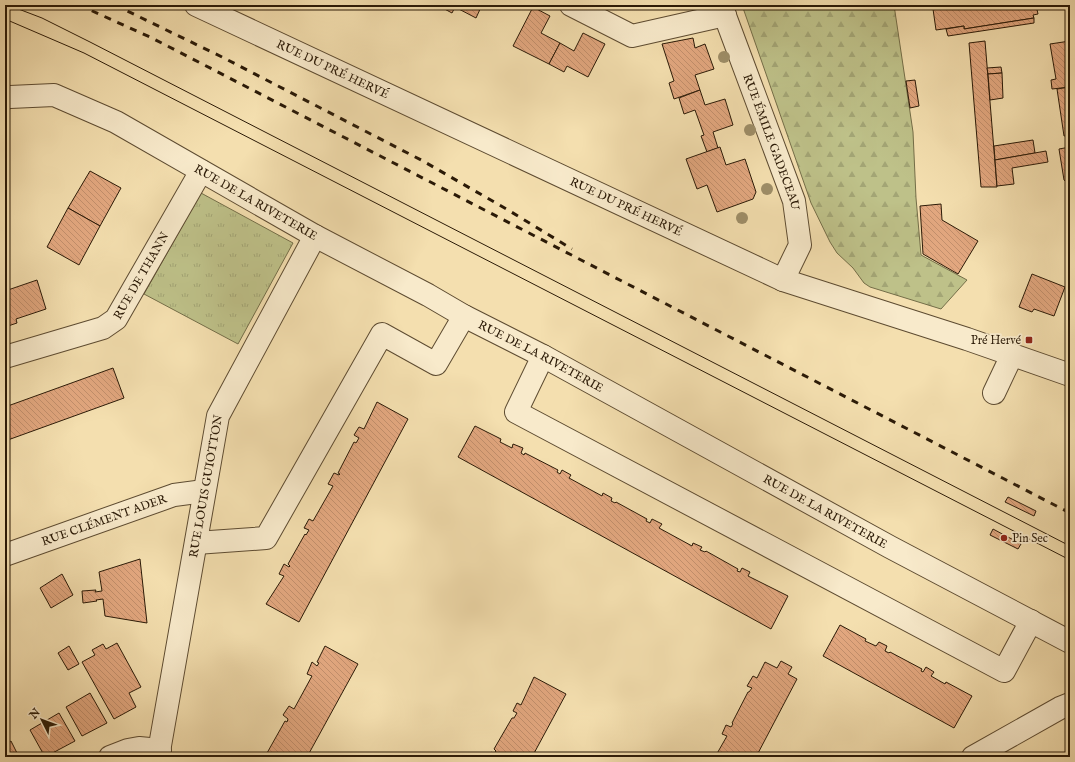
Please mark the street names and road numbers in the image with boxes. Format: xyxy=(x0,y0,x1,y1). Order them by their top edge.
street label: RUE DU PRÉ HERVÉ xyxy=(274,37,392,102)
street label: RUE ÉMILE GADECEAU xyxy=(739,72,802,212)
street label: RUE DE LA RIVETERIE xyxy=(191,161,320,244)
street label: RUE DU PRÉ HERVÉ xyxy=(567,174,685,240)
street label: RUE DE THANN xyxy=(110,229,173,322)
street label: RUE DE LA RIVETERIE xyxy=(476,317,606,396)
street label: RUE LOUIS GUIOTTON xyxy=(186,413,226,559)
street label: RUE DE LA RIVETERIE xyxy=(760,472,890,552)
street label: RUE CLÉMENT ADER xyxy=(40,491,170,549)

